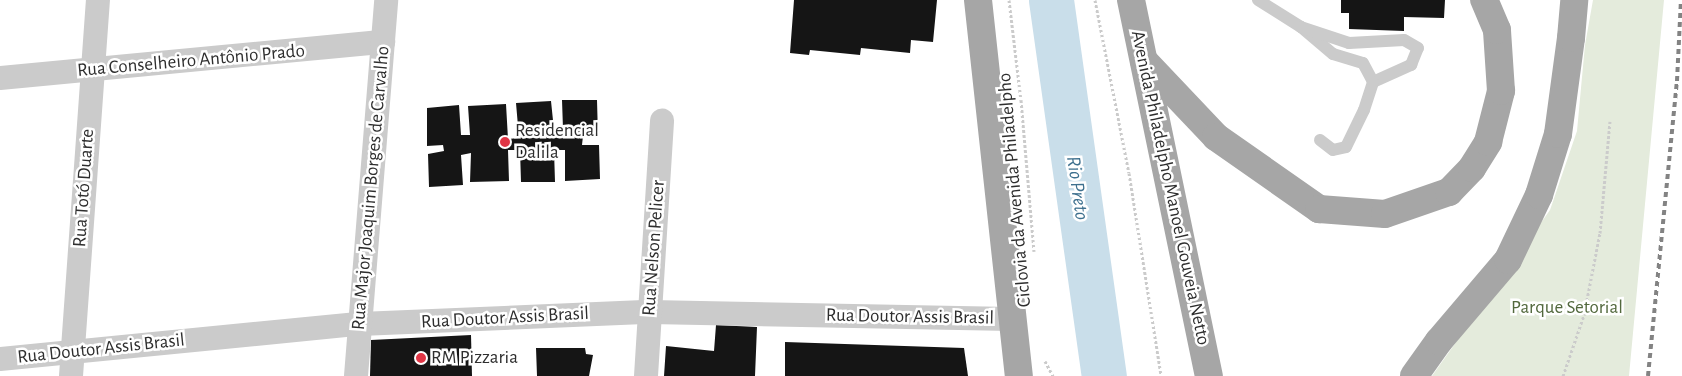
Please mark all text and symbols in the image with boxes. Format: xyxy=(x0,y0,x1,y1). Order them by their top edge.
street label: Avenida Philadelpho Manoel Gouveia Netto xyxy=(1125,29,1215,347)
street label: Rua Conselheiro Antônio Prado xyxy=(76,40,306,82)
street label: Rua Major Joaquim Borges de Carvalho xyxy=(347,45,395,331)
street label: Ciclovia da Avenida Philadelpho xyxy=(993,72,1037,308)
place label: Residencial Dalila xyxy=(515,120,599,164)
street label: Rua Totó Duarte xyxy=(68,128,100,248)
marker: Residencial Dalila xyxy=(499,136,511,148)
water label: Rio Preto xyxy=(1061,154,1093,222)
street label: Rua Nelson Pelicer xyxy=(638,179,670,317)
park label: Parque Setorial xyxy=(1511,297,1623,319)
street label: Rua Doutor Assis Brasil xyxy=(420,302,590,334)
street label: Rua Doutor Assis Brasil xyxy=(826,304,994,330)
street label: Rua Doutor Assis Brasil xyxy=(16,329,186,369)
place label: RM Pizzaria xyxy=(431,347,518,369)
marker: RM Pizzaria xyxy=(415,352,427,364)

